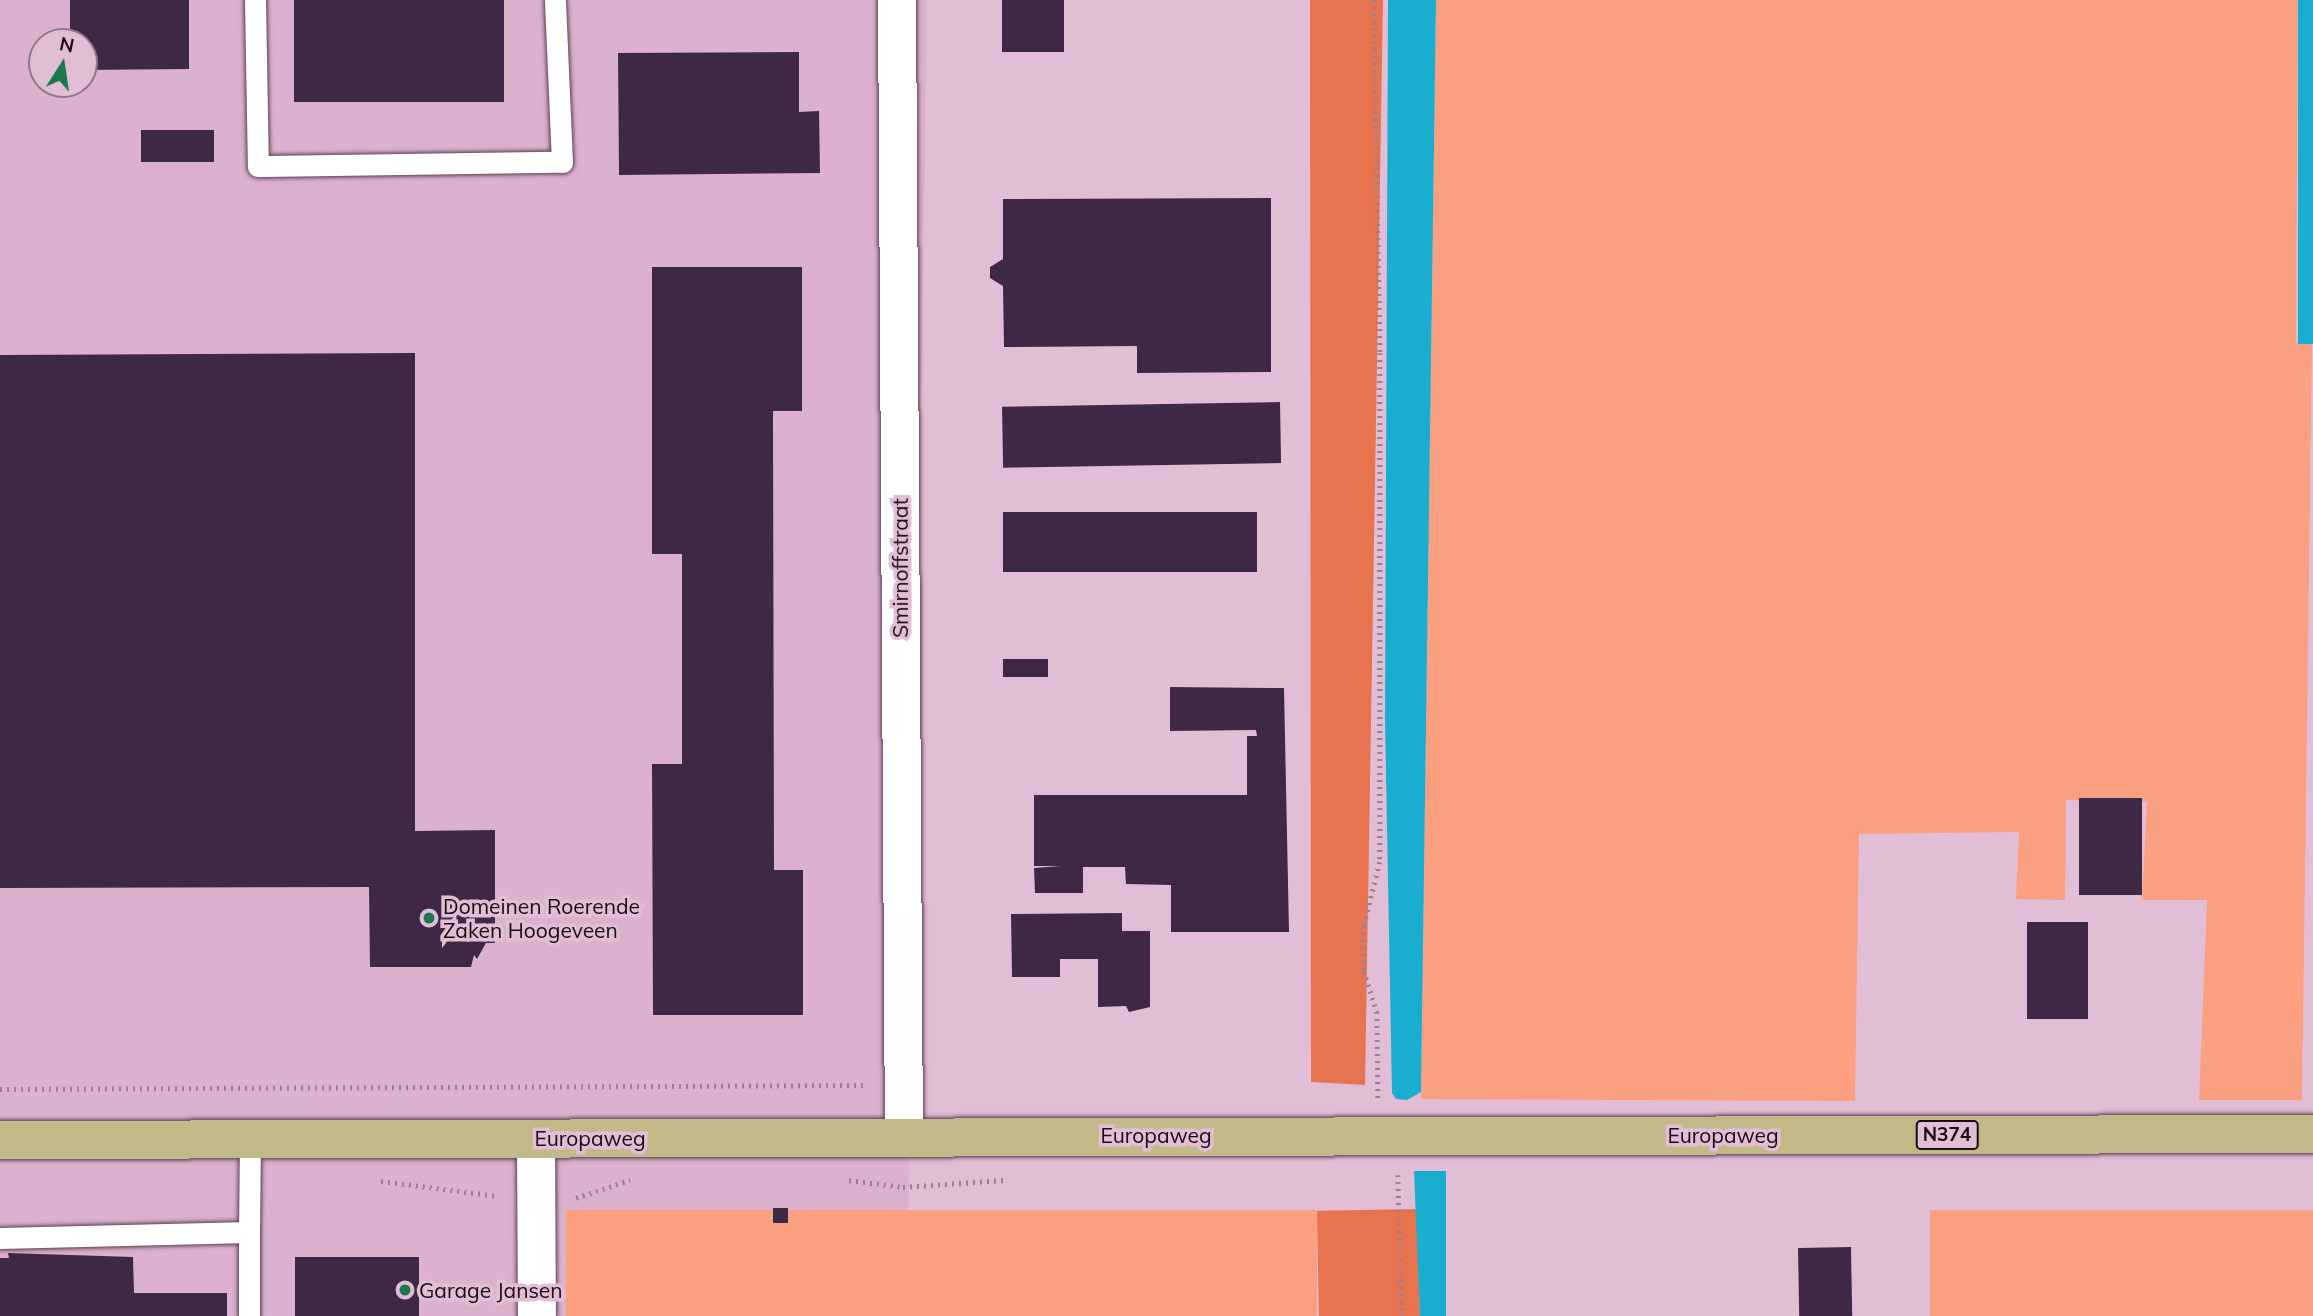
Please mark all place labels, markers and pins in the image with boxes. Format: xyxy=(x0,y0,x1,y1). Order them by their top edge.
place label: Domeinen Roerende Zaken Hoogeveen xyxy=(443,893,640,943)
marker: Domeinen Roerende Zaken Hoogeveen xyxy=(421,910,437,926)
place label: Garage Jansen xyxy=(419,1277,563,1303)
marker: Garage Jansen xyxy=(397,1282,413,1298)

